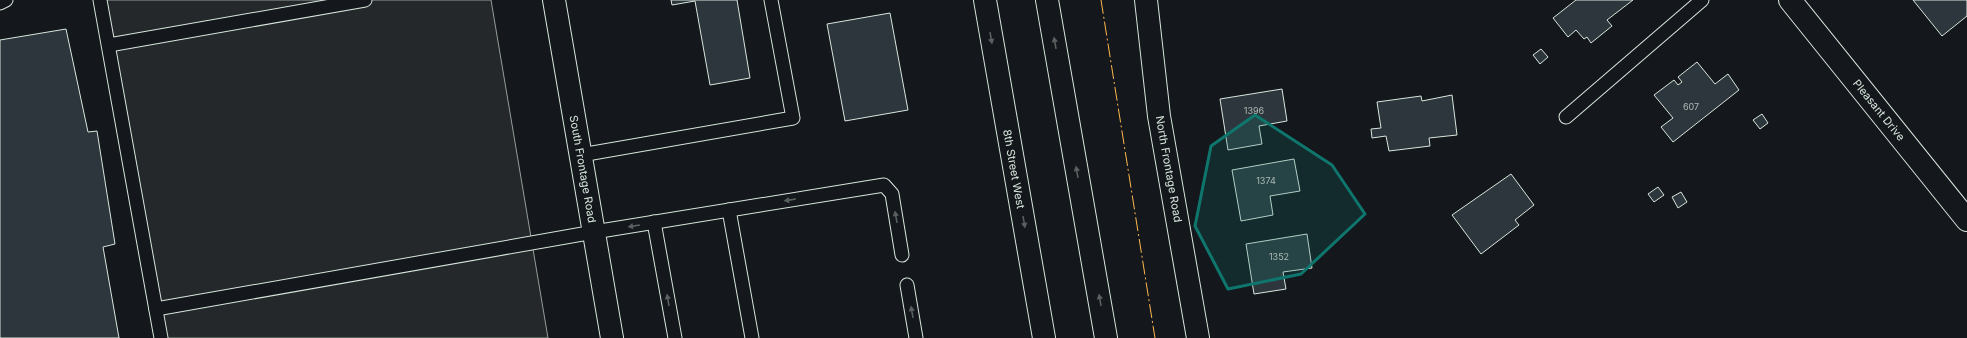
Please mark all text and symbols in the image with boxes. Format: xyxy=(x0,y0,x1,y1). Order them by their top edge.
one-way arrow xyxy=(989,32,995,45)
one-way arrow xyxy=(1052,37,1058,50)
street label: Pleasant Drive xyxy=(1850,77,1908,143)
house number: 607 xyxy=(1683,101,1699,112)
house number: 1396 xyxy=(1244,105,1265,116)
street label: South Frontage Road xyxy=(567,114,599,224)
street label: North Frontage Road xyxy=(1153,114,1185,224)
street label: 8th Street West xyxy=(1000,128,1028,210)
one-way arrow xyxy=(1074,165,1080,178)
house number: 1374 xyxy=(1256,175,1276,186)
one-way arrow xyxy=(784,197,796,203)
one-way arrow xyxy=(892,211,898,223)
one-way arrow xyxy=(1021,216,1027,228)
one-way arrow xyxy=(628,223,641,229)
house number: 1352 xyxy=(1269,251,1289,262)
one-way arrow xyxy=(665,293,671,306)
one-way arrow xyxy=(1096,293,1102,306)
one-way arrow xyxy=(908,305,914,318)

